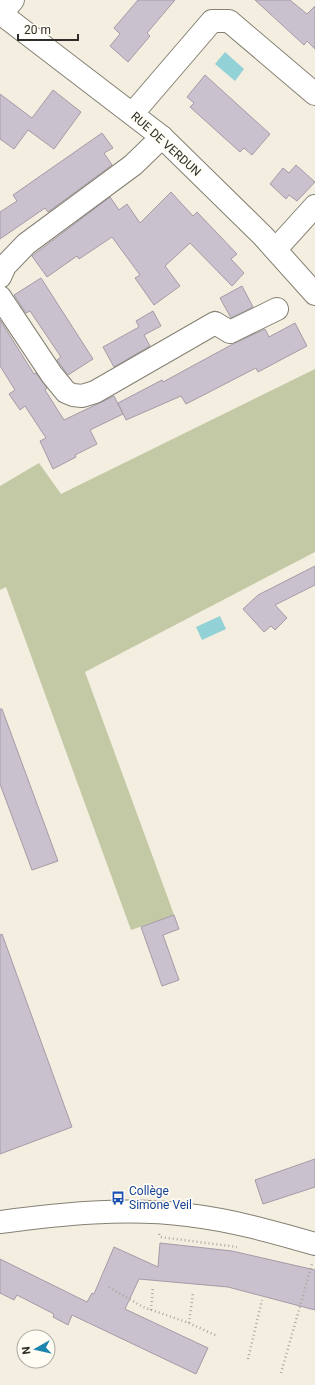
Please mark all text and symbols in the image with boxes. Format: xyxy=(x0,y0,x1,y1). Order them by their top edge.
scale bar xyxy=(18,16,78,42)
text: 20 m xyxy=(24,23,51,37)
street label: RUE DE VERDUN xyxy=(128,109,204,179)
place label: Collège Simone Veil xyxy=(129,1184,192,1212)
bus stop icon: Collège Simone Veil xyxy=(110,1190,126,1206)
north arrow xyxy=(16,1329,56,1369)
text: N xyxy=(20,1345,34,1355)

